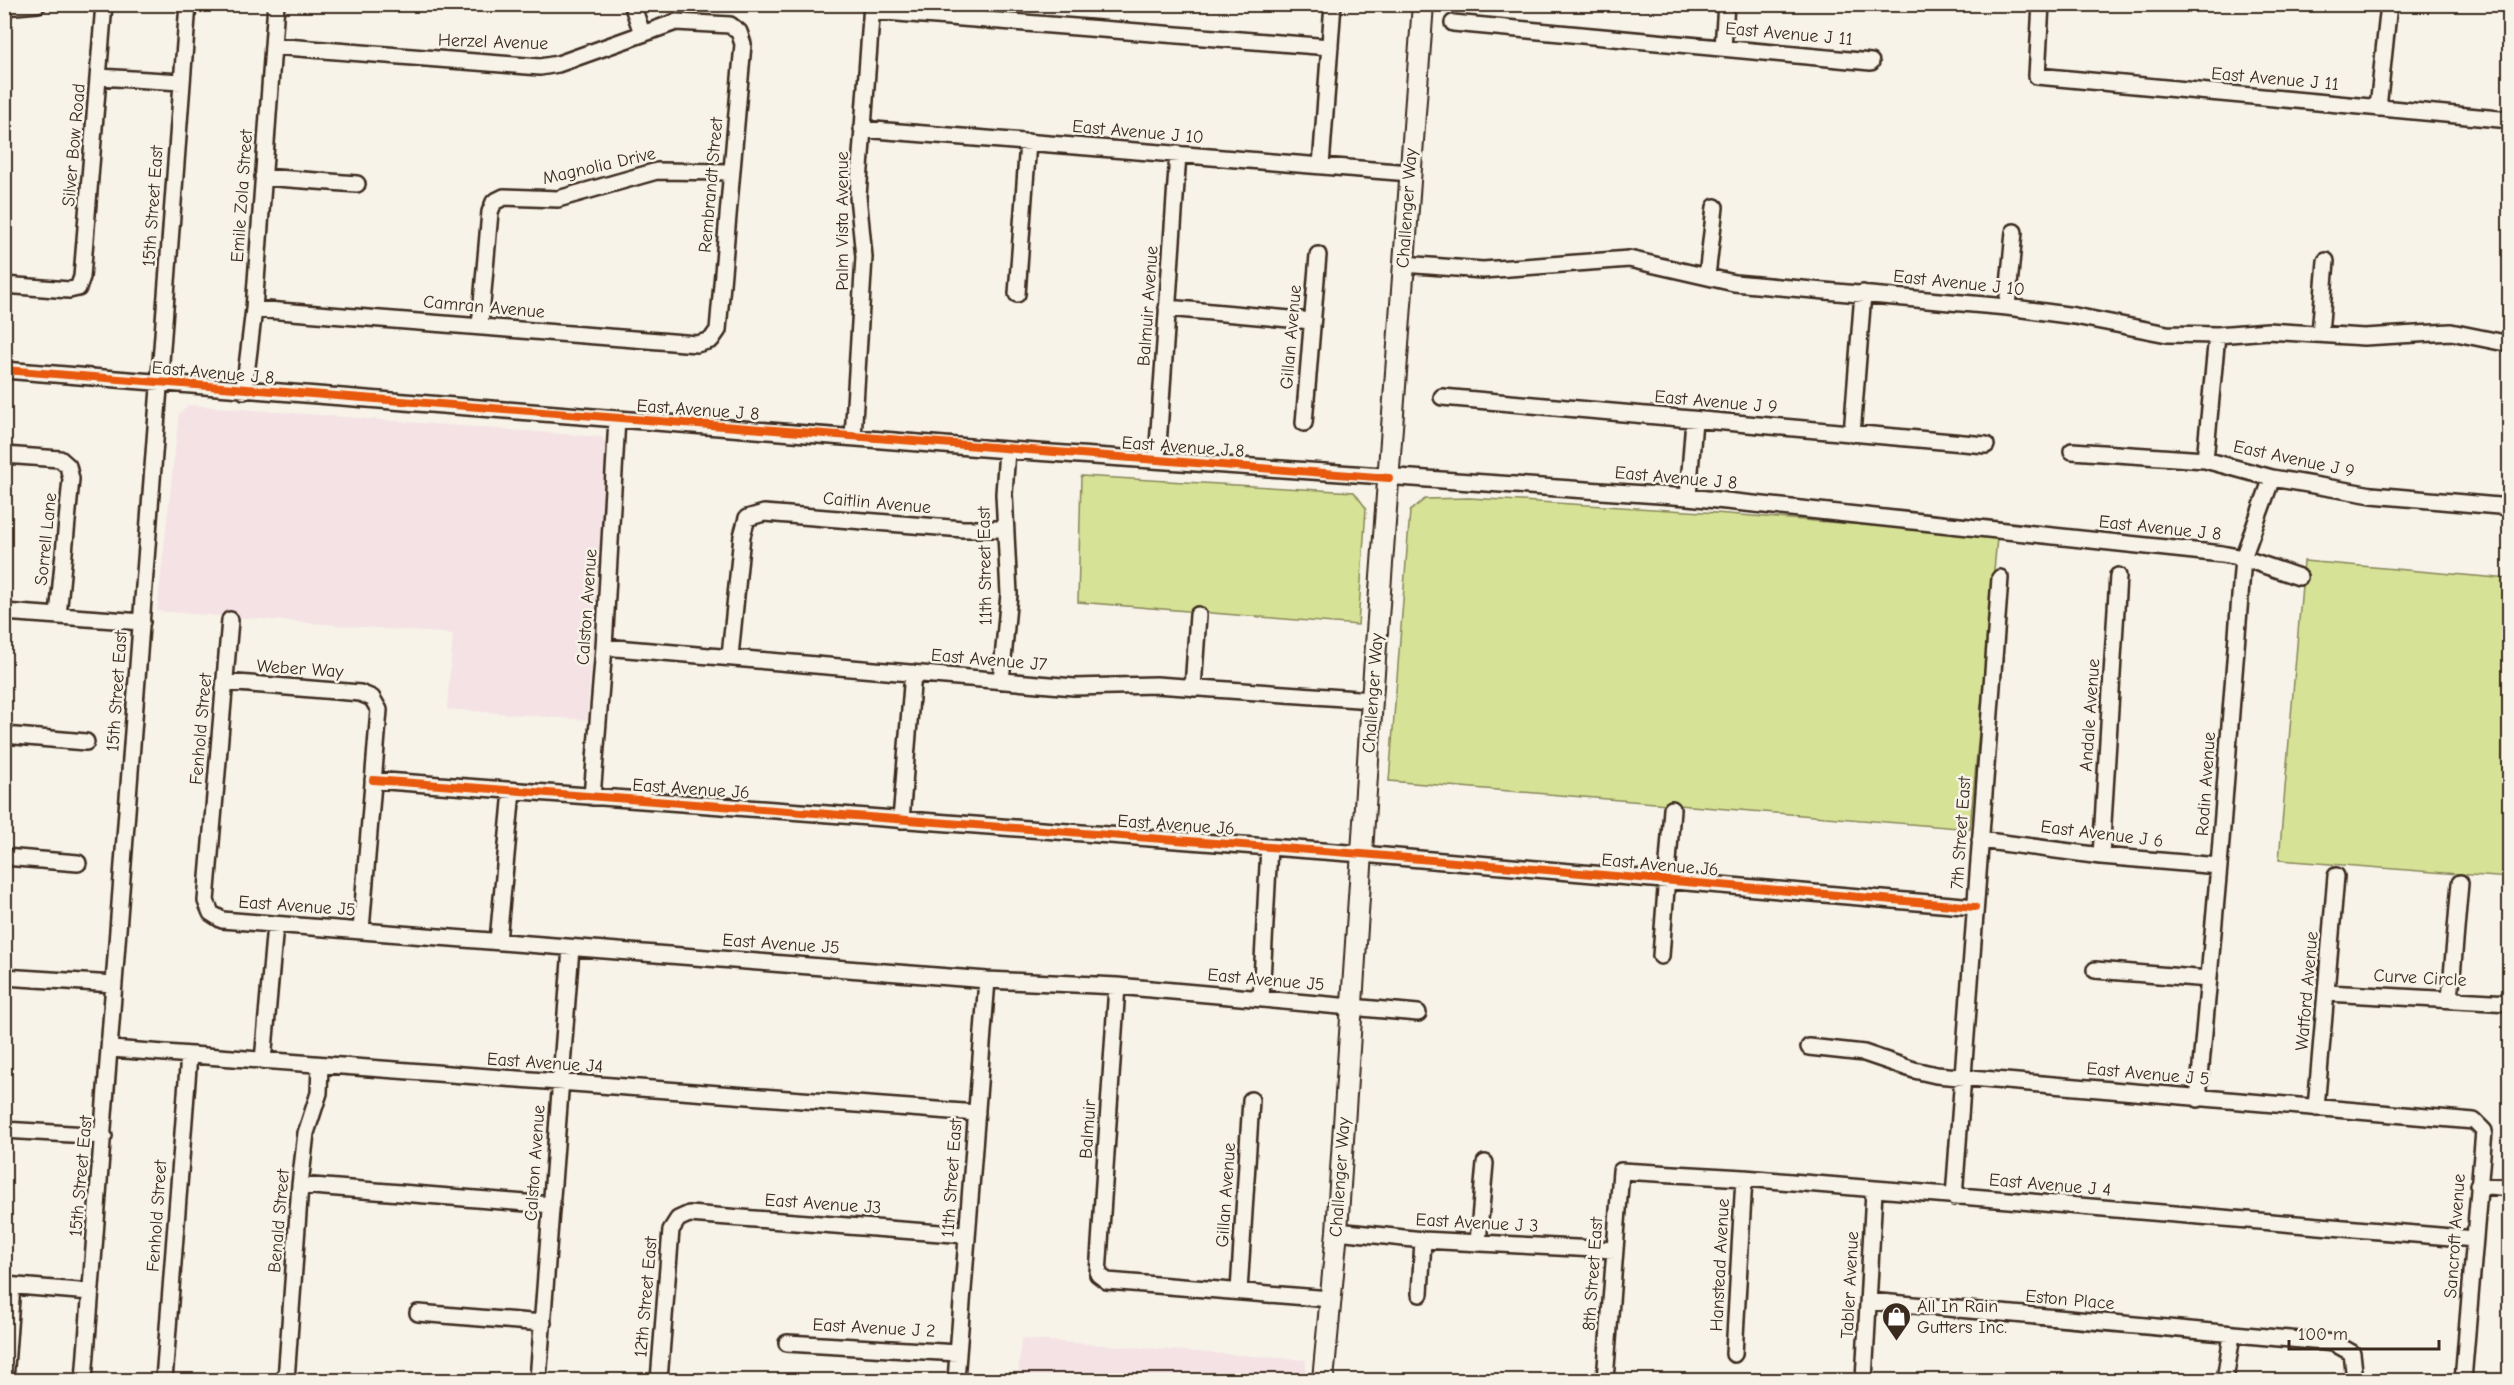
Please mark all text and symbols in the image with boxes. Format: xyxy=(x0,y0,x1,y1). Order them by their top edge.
street label: East Avenue J 11 xyxy=(1724,18,1854,50)
street label: Herzel Avenue xyxy=(437,30,549,54)
street label: East Avenue J 11 xyxy=(2210,63,2340,95)
street label: Silver Bow Road xyxy=(58,83,90,207)
street label: Rembrandt Street xyxy=(695,116,727,254)
street label: East Avenue J 10 xyxy=(1071,116,1205,148)
street label: Emile Zola Street xyxy=(227,128,257,263)
street label: Magnolia Drive xyxy=(540,143,658,189)
street label: 15th Street East xyxy=(138,144,168,267)
street label: Challenger Way xyxy=(1392,146,1422,269)
street label: Palm Vista Avenue xyxy=(832,151,853,291)
street label: Balmuir Avenue xyxy=(1133,245,1163,367)
street label: East Avenue J 10 xyxy=(1892,266,2026,300)
street label: Gillan Avenue xyxy=(1276,284,1306,390)
street label: Camran Avenue xyxy=(422,291,546,323)
street label: East Avenue J 8 xyxy=(151,357,275,389)
street label: East Avenue J 9 xyxy=(1654,386,1778,418)
street label: East Avenue J 8 xyxy=(636,395,760,425)
street label: East Avenue J 8 xyxy=(1121,432,1245,462)
street label: East Avenue J 9 xyxy=(2231,436,2357,482)
street label: East Avenue J 8 xyxy=(1614,462,1738,494)
street label: Caitlin Avenue xyxy=(822,488,932,518)
street label: Sorrell Lane xyxy=(31,492,61,586)
street label: 11th Street East xyxy=(973,506,997,626)
street label: East Avenue J 8 xyxy=(2098,511,2222,545)
street label: Calston Avenue xyxy=(572,548,602,666)
street label: 15th Street East xyxy=(102,629,132,752)
street label: Challenger Way xyxy=(1358,631,1388,754)
street label: East Avenue J7 xyxy=(930,644,1048,676)
street label: Weber Way xyxy=(256,655,345,683)
street label: Andale Avenue xyxy=(2076,658,2104,772)
street label: Fenhold Street xyxy=(186,671,216,786)
street label: Rodin Avenue xyxy=(2192,731,2220,837)
street label: East Avenue J6 xyxy=(632,774,750,804)
street label: 7th Street East xyxy=(1947,775,1975,890)
street label: East Avenue J6 xyxy=(1117,810,1235,840)
street label: East Avenue J 6 xyxy=(2039,816,2165,852)
street label: East Avenue J6 xyxy=(1601,849,1719,881)
street label: East Avenue J5 xyxy=(238,891,356,921)
street label: East Avenue J5 xyxy=(722,929,840,959)
street label: Watford Avenue xyxy=(2291,930,2323,1052)
street label: East Avenue J5 xyxy=(1207,964,1325,996)
street label: Curve Circle xyxy=(2373,965,2467,991)
street label: East Avenue J4 xyxy=(486,1048,604,1078)
street label: East Avenue J 5 xyxy=(2086,1058,2210,1090)
street label: Balmuir xyxy=(1075,1098,1101,1160)
street label: Calston Avenue xyxy=(520,1104,550,1222)
street label: 15th Street East xyxy=(65,1114,97,1237)
street label: Challenger Way xyxy=(1325,1115,1355,1238)
street label: 11th Street East xyxy=(937,1117,967,1238)
street label: Gillan Avenue xyxy=(1212,1142,1240,1248)
street label: Fenhold Street xyxy=(143,1159,171,1273)
street label: Benald Street xyxy=(264,1167,294,1274)
street label: East Avenue J 4 xyxy=(1988,1169,2112,1201)
street label: Sancroft Avenue xyxy=(2440,1173,2470,1299)
street label: East Avenue J3 xyxy=(764,1189,882,1219)
street label: Hanstead Avenue xyxy=(1706,1198,1734,1332)
street label: East Avenue J 3 xyxy=(1415,1209,1539,1237)
street label: 8th Street East xyxy=(1579,1216,1608,1332)
street label: Tabler Avenue xyxy=(1837,1231,1863,1339)
street label: 12th Street East xyxy=(630,1235,662,1358)
street label: Eston Place xyxy=(2025,1286,2115,1314)
place label: All In Rain Gutters Inc. xyxy=(1917,1296,2007,1338)
shop icon: All In Rain Gutters Inc. xyxy=(1880,1300,1912,1342)
scale bar xyxy=(2289,1313,2439,1351)
street label: East Avenue J 2 xyxy=(812,1314,936,1342)
text: 100 m xyxy=(2298,1324,2348,1345)

